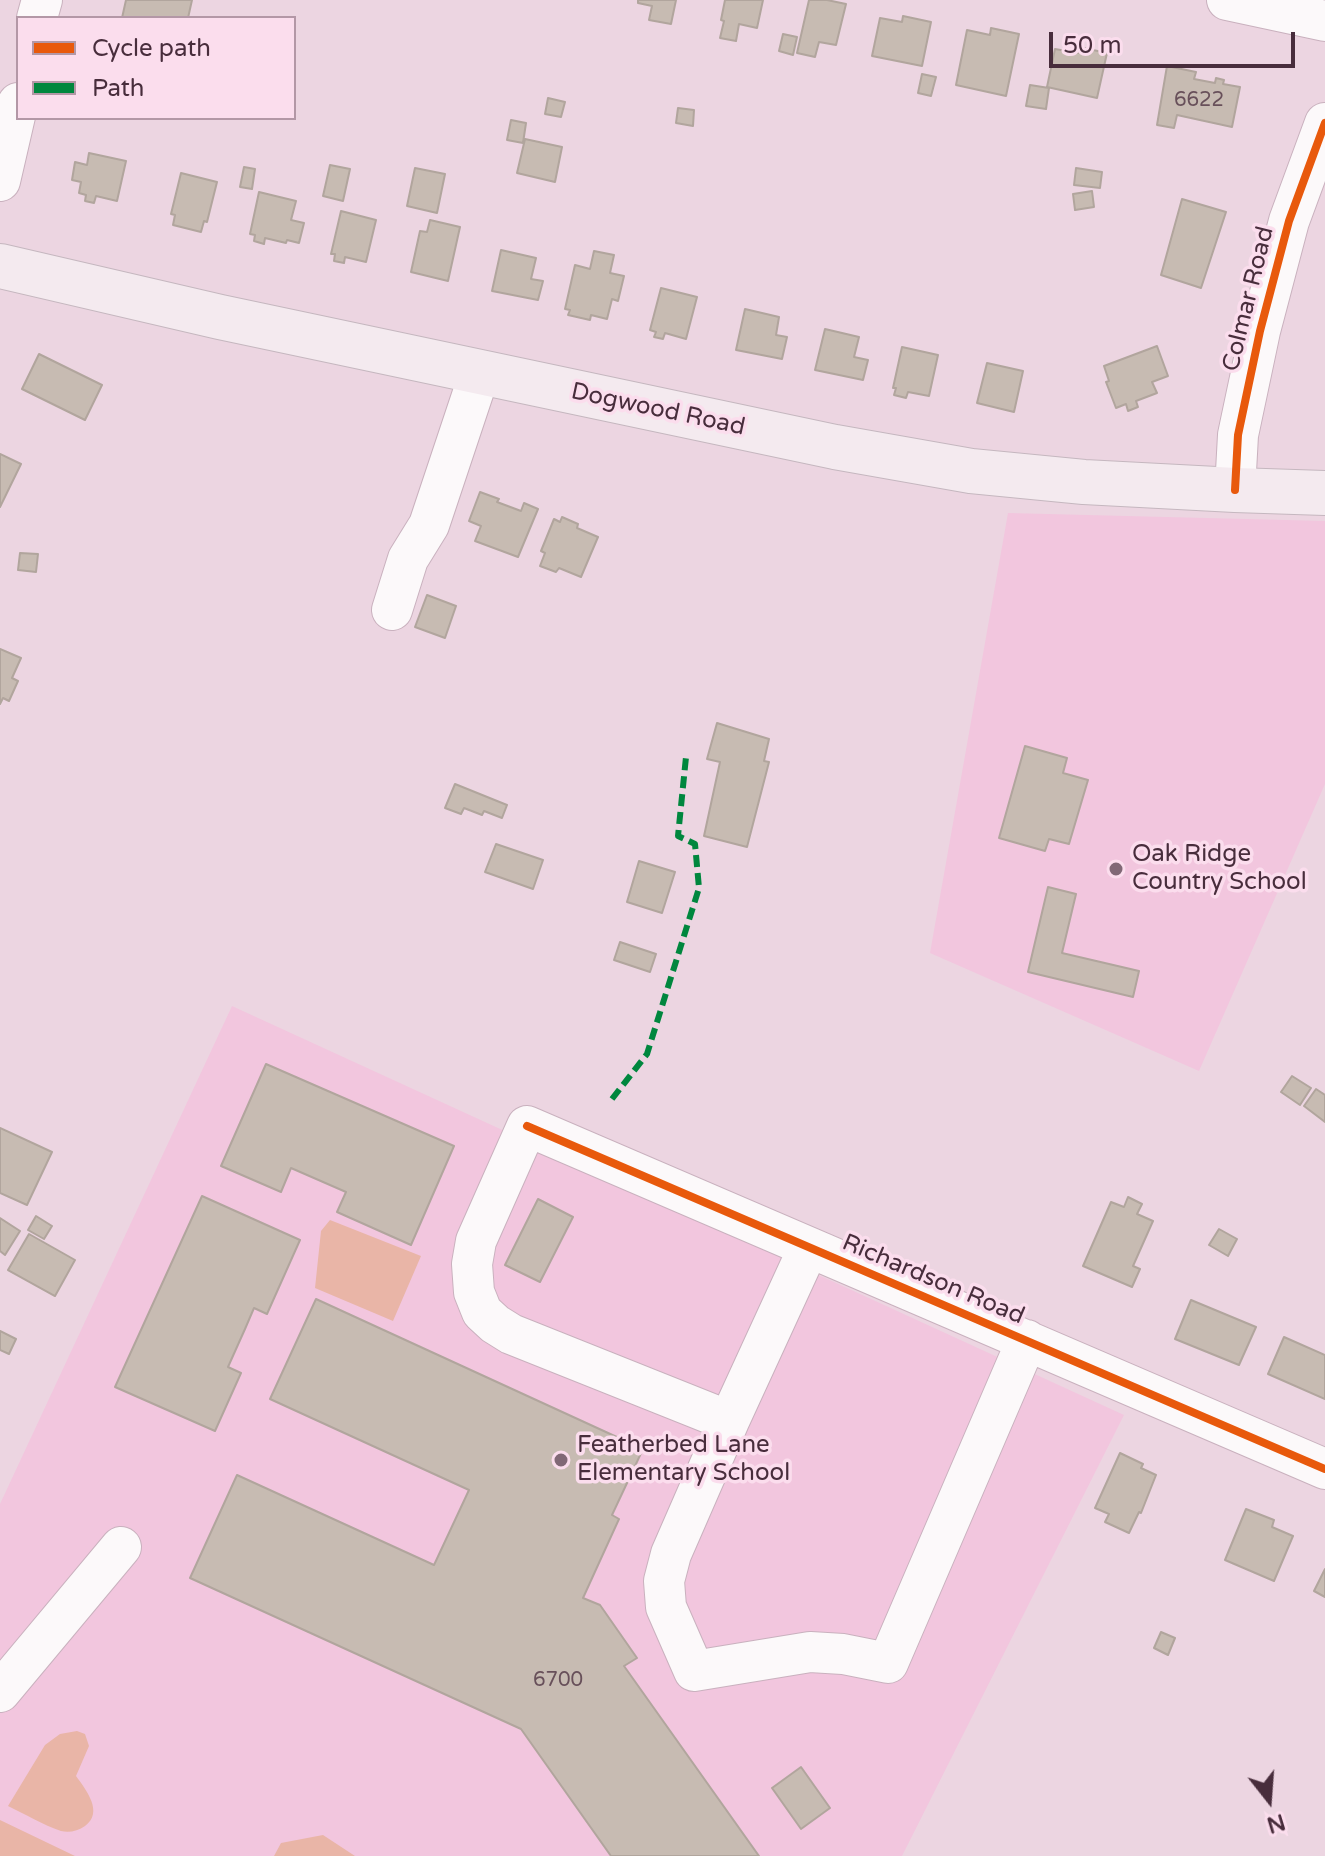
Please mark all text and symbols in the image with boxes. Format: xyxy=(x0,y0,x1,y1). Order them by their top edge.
legend xyxy=(16,16,296,120)
scale bar xyxy=(1053,16,1299,66)
text: 50 m xyxy=(1063,31,1121,60)
text: Cycle path xyxy=(92,34,211,63)
text: Path xyxy=(92,74,145,103)
house number: 6622 xyxy=(1174,89,1224,113)
street label: Colmar Road xyxy=(1217,224,1281,374)
street label: Dogwood Road xyxy=(568,378,748,442)
place label: Oak Ridge Country School xyxy=(1132,841,1307,897)
marker: Oak Ridge Country School xyxy=(1107,860,1125,878)
street label: Richardson Road xyxy=(838,1229,1028,1331)
place label: Featherbed Lane Elementary School xyxy=(577,1432,790,1488)
marker: Featherbed Lane Elementary School xyxy=(552,1451,570,1469)
house number: 6700 xyxy=(533,1669,583,1693)
north arrow xyxy=(1229,1760,1309,1840)
text: N xyxy=(1264,1808,1288,1838)

